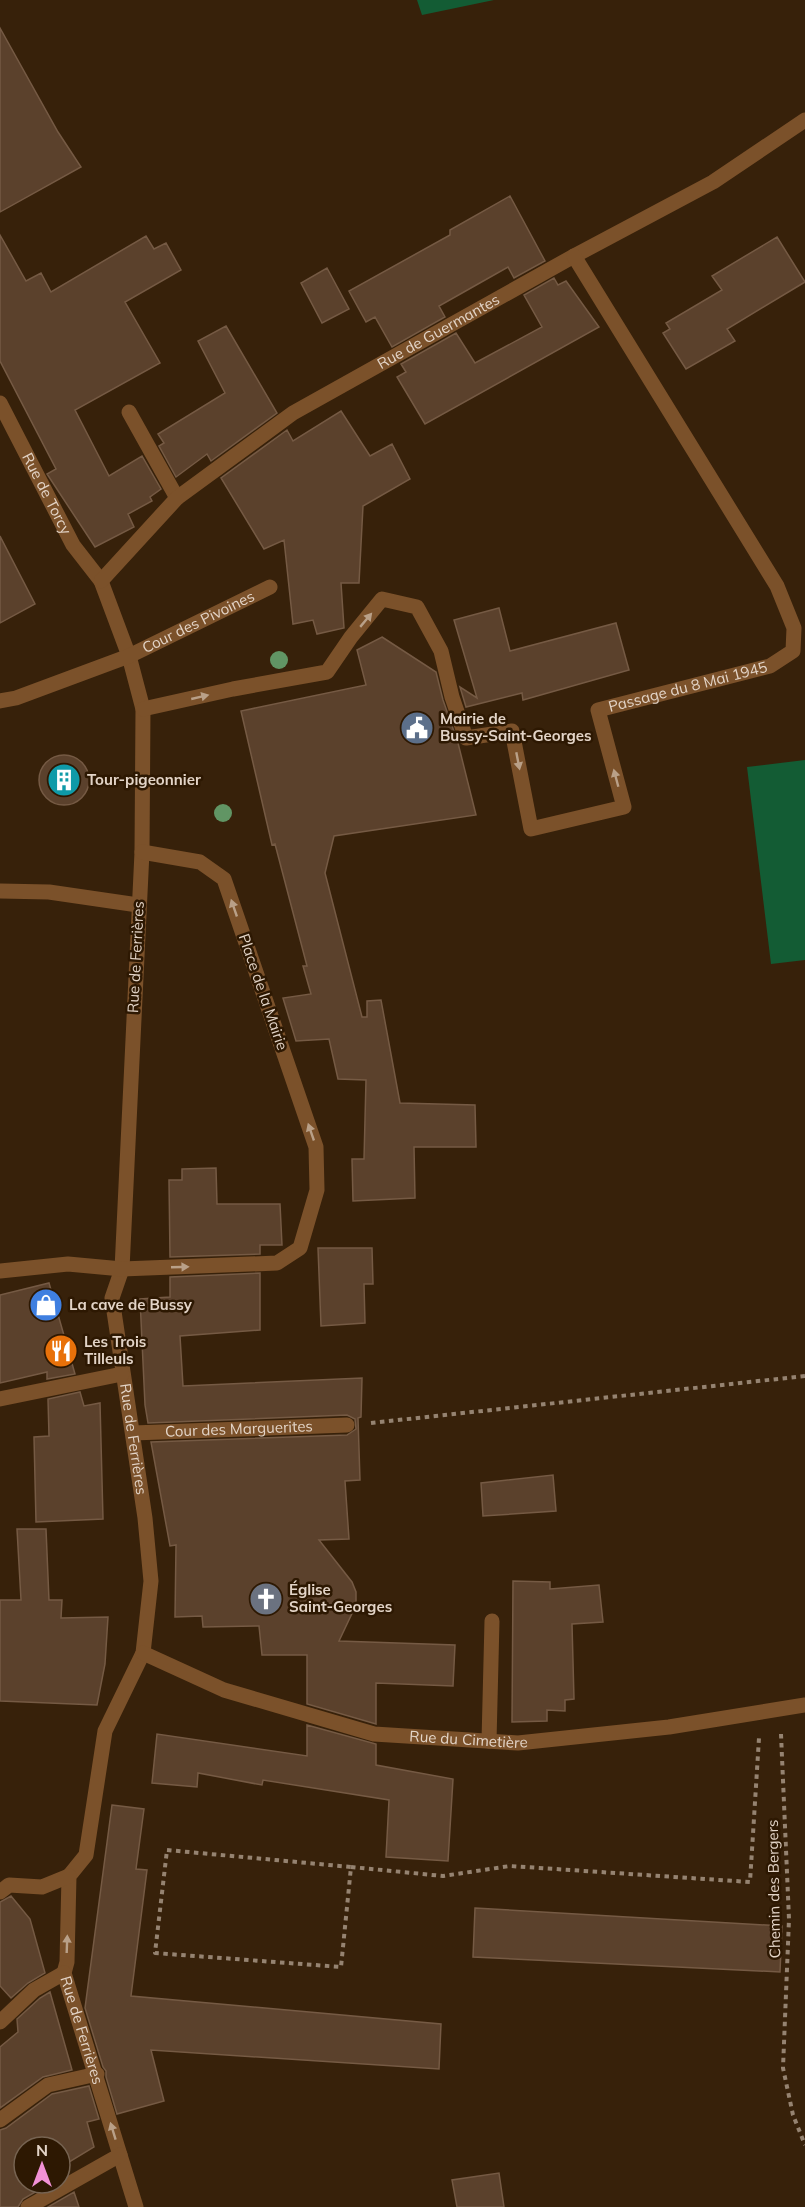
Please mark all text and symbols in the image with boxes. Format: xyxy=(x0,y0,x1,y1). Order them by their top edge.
street label: Rue de Guermantes xyxy=(374,290,503,373)
street label: Rue de Torcy xyxy=(18,449,76,538)
street label: Cour des Pivoines xyxy=(139,586,257,657)
one-way arrow xyxy=(359,612,371,627)
street label: Passage du 8 Mai 1945 xyxy=(606,657,769,716)
one-way arrow xyxy=(190,692,209,701)
place label: Mairie de Bussy-Saint-Georges xyxy=(440,709,591,745)
public building icon: Mairie de Bussy-Saint-Georges xyxy=(399,710,435,746)
one-way arrow xyxy=(514,751,523,770)
building icon: Tour-pigeonnier xyxy=(46,762,82,798)
one-way arrow xyxy=(611,769,620,787)
place label: Tour-pigeonnier xyxy=(87,770,201,789)
one-way arrow xyxy=(228,899,238,917)
street label: Rue de Ferrières xyxy=(123,901,148,1013)
street label: Place de la Mairie xyxy=(235,931,292,1053)
one-way arrow xyxy=(306,1123,316,1141)
one-way arrow xyxy=(171,1262,190,1272)
shop icon: La cave de Bussy xyxy=(28,1287,64,1323)
place label: La cave de Bussy xyxy=(69,1295,193,1314)
place label: Les Trois Tilleuls xyxy=(84,1332,146,1368)
restaurant icon: Les Trois Tilleuls xyxy=(43,1333,79,1369)
street label: Rue de Ferrières xyxy=(116,1382,151,1496)
street label: Cour des Marguerites xyxy=(165,1416,313,1441)
place label: Église Saint-Georges xyxy=(289,1580,392,1616)
church icon: Église Saint-Georges xyxy=(248,1581,284,1617)
street label: Rue du Cimetière xyxy=(409,1726,528,1752)
street label: Chemin des Bergers xyxy=(763,1819,784,1959)
one-way arrow xyxy=(63,1934,72,1953)
street label: Rue de Ferrières xyxy=(56,1974,108,2086)
one-way arrow xyxy=(108,2122,117,2140)
north arrow xyxy=(12,2135,72,2195)
text: N xyxy=(36,2140,48,2160)

